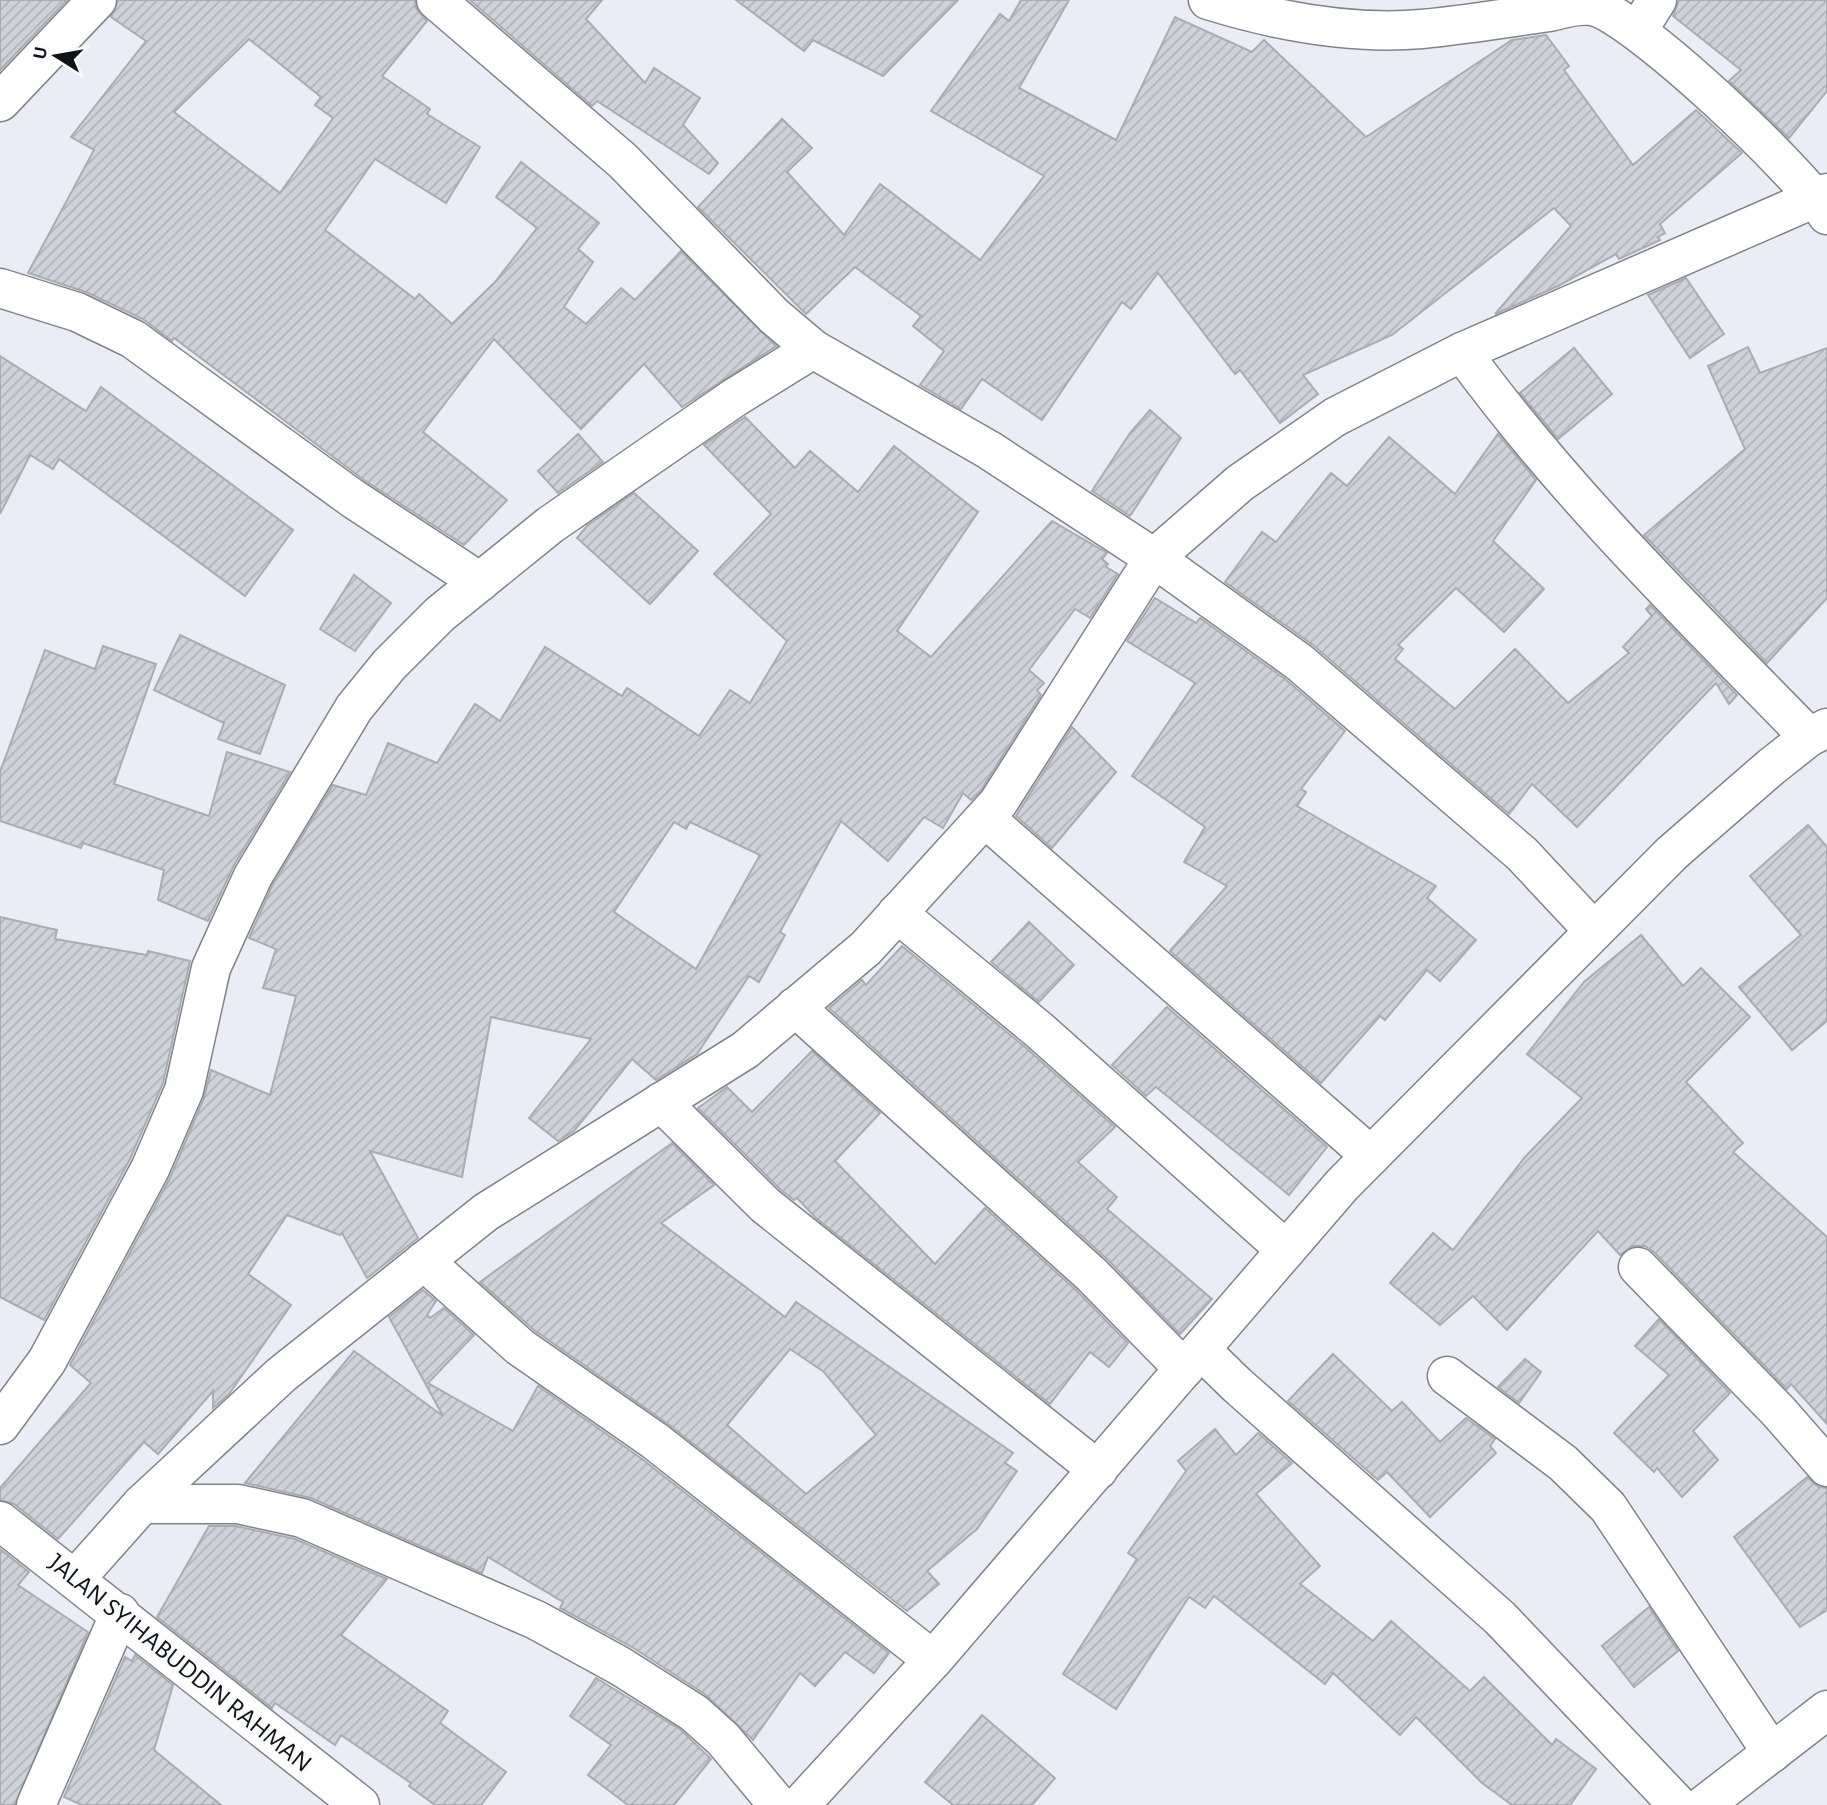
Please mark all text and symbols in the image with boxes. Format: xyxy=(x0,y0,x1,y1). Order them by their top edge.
north arrow xyxy=(21,21,91,91)
text: U xyxy=(30,45,51,61)
street label: JALAN SYIHABUDDIN RAHMAN xyxy=(44,1549,316,1777)

